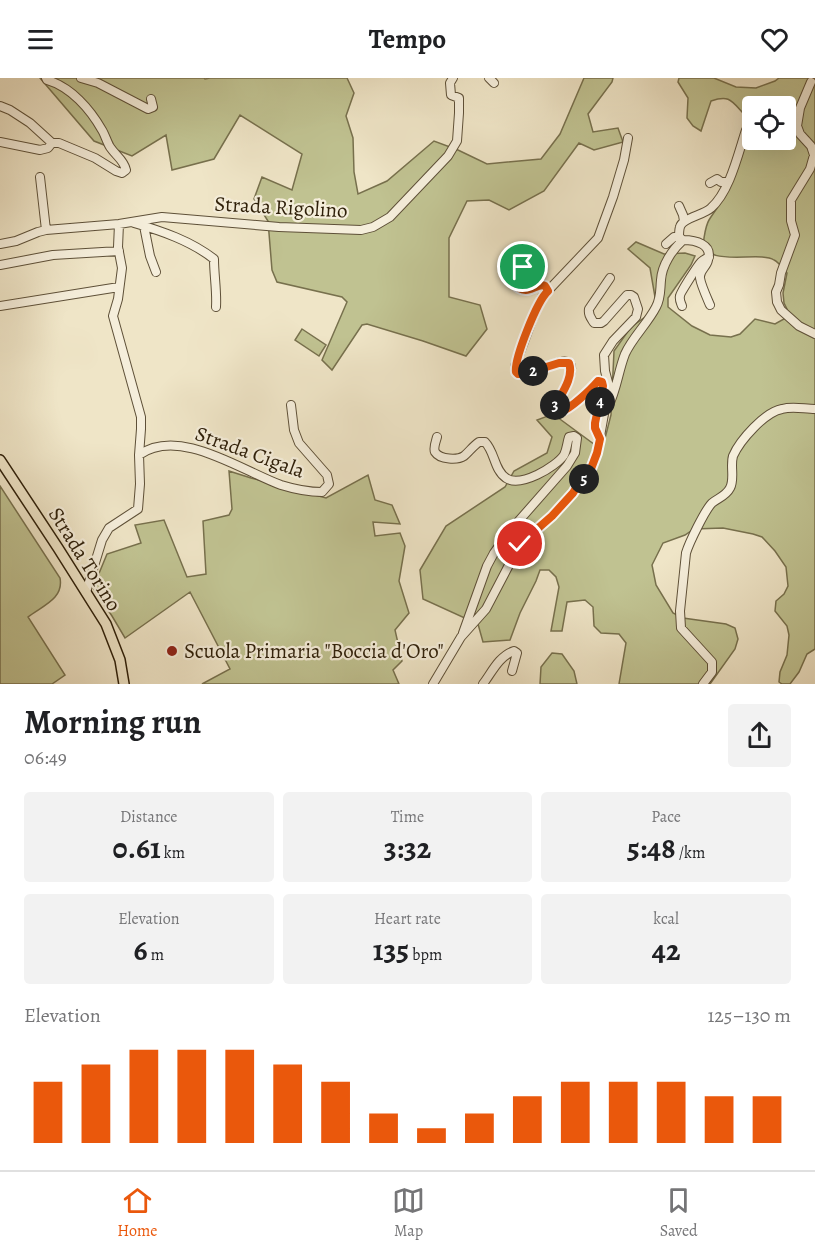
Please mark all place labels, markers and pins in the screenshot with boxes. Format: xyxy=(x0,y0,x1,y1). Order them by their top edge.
pin xyxy=(497,241,548,292)
pin: 2 xyxy=(518,356,548,386)
pin: 4 xyxy=(585,387,615,417)
pin: 3 xyxy=(540,390,570,420)
pin: 5 xyxy=(569,464,599,494)
pin xyxy=(494,518,545,569)
place label: Scuola Primaria "Boccia d'Oro" xyxy=(184,637,444,665)
marker: Scuola Primaria "Boccia d'Oro" xyxy=(165,644,179,658)

